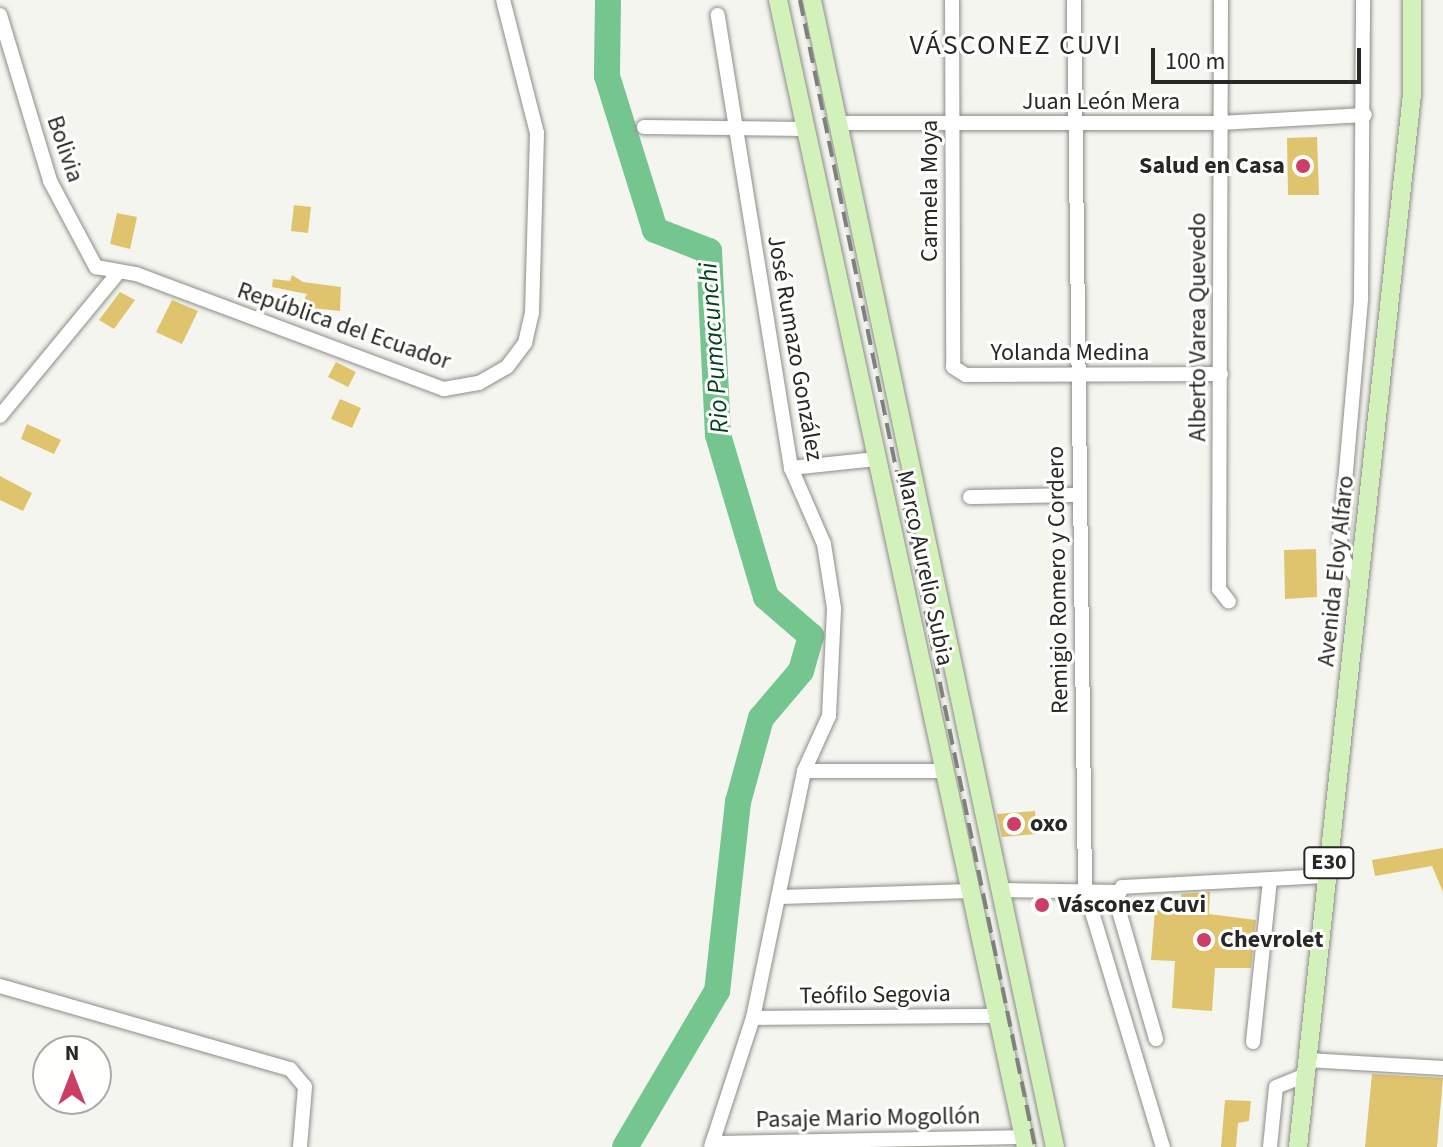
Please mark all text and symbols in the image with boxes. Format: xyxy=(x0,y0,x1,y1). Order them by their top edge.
district label: VÁSCONEZ CUVI xyxy=(910,28,1122,62)
scale bar xyxy=(1155,32,1365,82)
text: 100 m xyxy=(1165,44,1225,79)
street label: Juan León Mera xyxy=(1022,88,1180,116)
street label: Bolivia xyxy=(40,112,90,186)
street label: Carmela Moya xyxy=(916,120,944,262)
place label: Salud en Casa xyxy=(1139,152,1285,180)
marker: Salud en Casa xyxy=(1292,155,1314,177)
street label: Alberto Varea Quevedo xyxy=(1184,212,1212,442)
street label: José Rumazo González xyxy=(761,233,829,463)
water label: Rio Pumacunchi xyxy=(692,261,736,435)
street label: República del Ecuador xyxy=(233,276,455,376)
street label: Yolanda Medina xyxy=(991,339,1149,367)
street label: Remigio Romero y Cordero xyxy=(1041,446,1075,714)
street label: Marco Aurelio Subia xyxy=(890,468,960,668)
street label: Avenida Eloy Alfaro xyxy=(1312,474,1360,668)
place label: oxo xyxy=(1030,810,1068,838)
marker: oxo xyxy=(1005,815,1023,833)
road number: E30 xyxy=(1303,845,1355,881)
place label: Vásconez Cuvi xyxy=(1058,891,1206,919)
marker: Vásconez Cuvi xyxy=(1033,896,1051,914)
place label: Chevrolet xyxy=(1220,926,1323,954)
marker: Chevrolet xyxy=(1195,931,1213,949)
street label: Teófilo Segovia xyxy=(799,979,951,1011)
north arrow xyxy=(32,1035,112,1115)
text: N xyxy=(65,1037,79,1069)
street label: Pasaje Mario Mogollón xyxy=(755,1102,981,1134)

